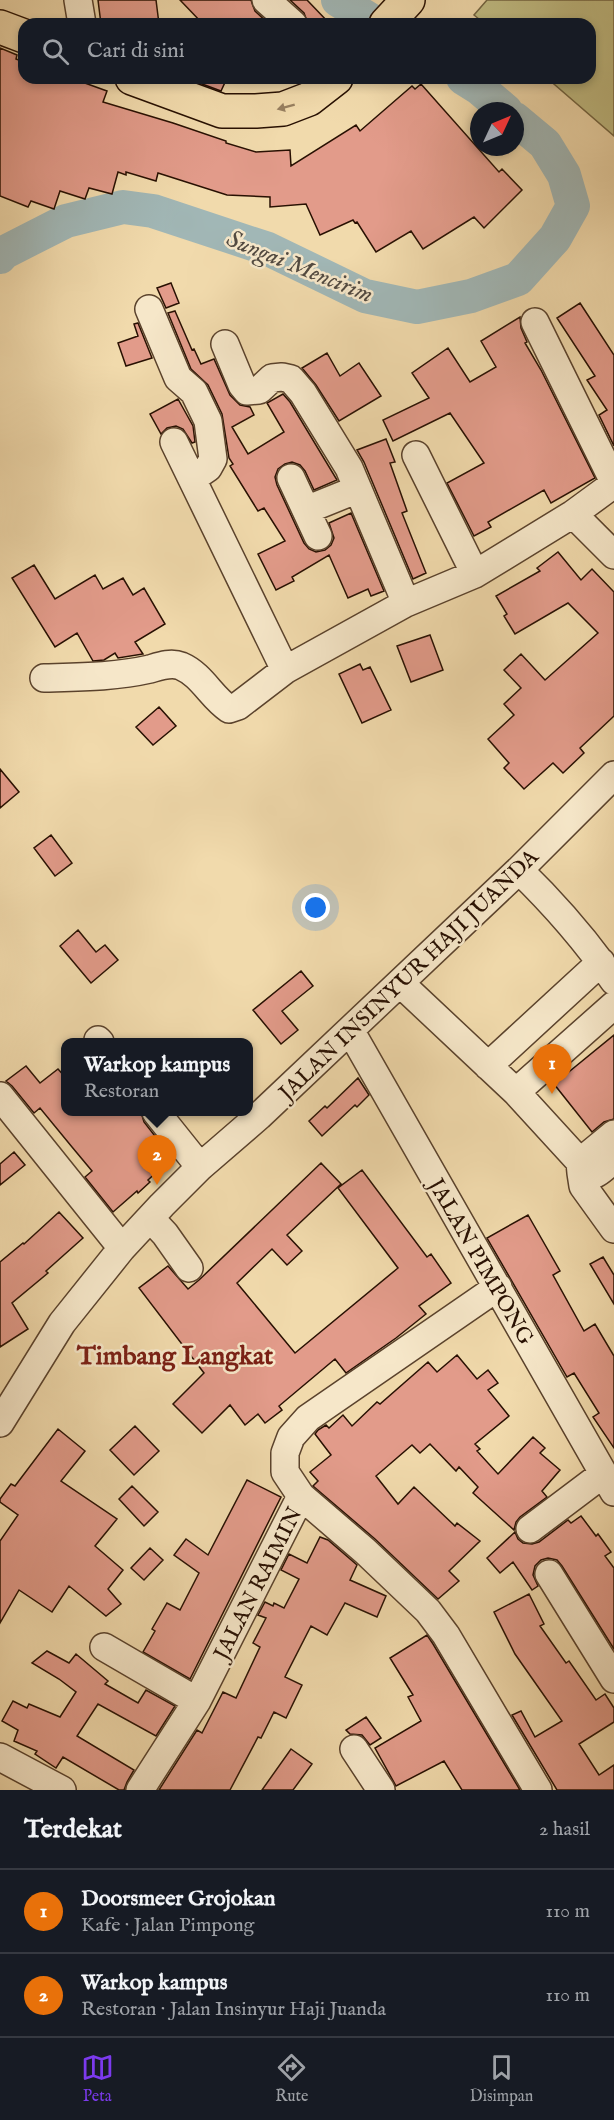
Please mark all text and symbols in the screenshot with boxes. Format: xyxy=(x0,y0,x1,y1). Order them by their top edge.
search box xyxy=(18,18,596,84)
icon: search xyxy=(39,35,72,68)
text: Cari di sini xyxy=(87,37,185,65)
one-way arrow xyxy=(277,102,295,112)
north arrow xyxy=(470,102,524,156)
water label: Sungai Mencirim xyxy=(222,224,377,311)
street label: JALAN INSINYUR HAJI JUANDA xyxy=(271,843,546,1109)
your location xyxy=(301,893,330,922)
popup xyxy=(61,1038,253,1116)
pin: 1 xyxy=(532,1044,572,1094)
text: Warkop kampus xyxy=(84,1051,230,1079)
text: Restoran xyxy=(84,1079,159,1104)
pin: 2 xyxy=(138,1136,176,1185)
street label: JALAN PIMPONG xyxy=(420,1171,539,1351)
district label: Timbang Langkat xyxy=(76,1340,273,1373)
street label: JALAN RAIMIN xyxy=(207,1503,309,1668)
text: Terdekat xyxy=(24,1813,122,1846)
text: 2 hasil xyxy=(539,1817,590,1842)
text: Doorsmeer Grojokan xyxy=(81,1885,275,1913)
text: 1 xyxy=(40,1899,47,1924)
text: 110 m xyxy=(546,1899,590,1924)
text: Kafe · Jalan Pimpong xyxy=(81,1913,254,1938)
text: Warkop kampus xyxy=(81,1969,228,1997)
text: 2 xyxy=(39,1983,48,2008)
text: 110 m xyxy=(546,1983,590,2008)
text: Restoran · Jalan Insinyur Haji Juanda xyxy=(81,1997,386,2022)
tab: Peta xyxy=(81,2051,114,2107)
tab: Rute xyxy=(275,2051,308,2107)
tab: Disimpan xyxy=(470,2051,533,2107)

